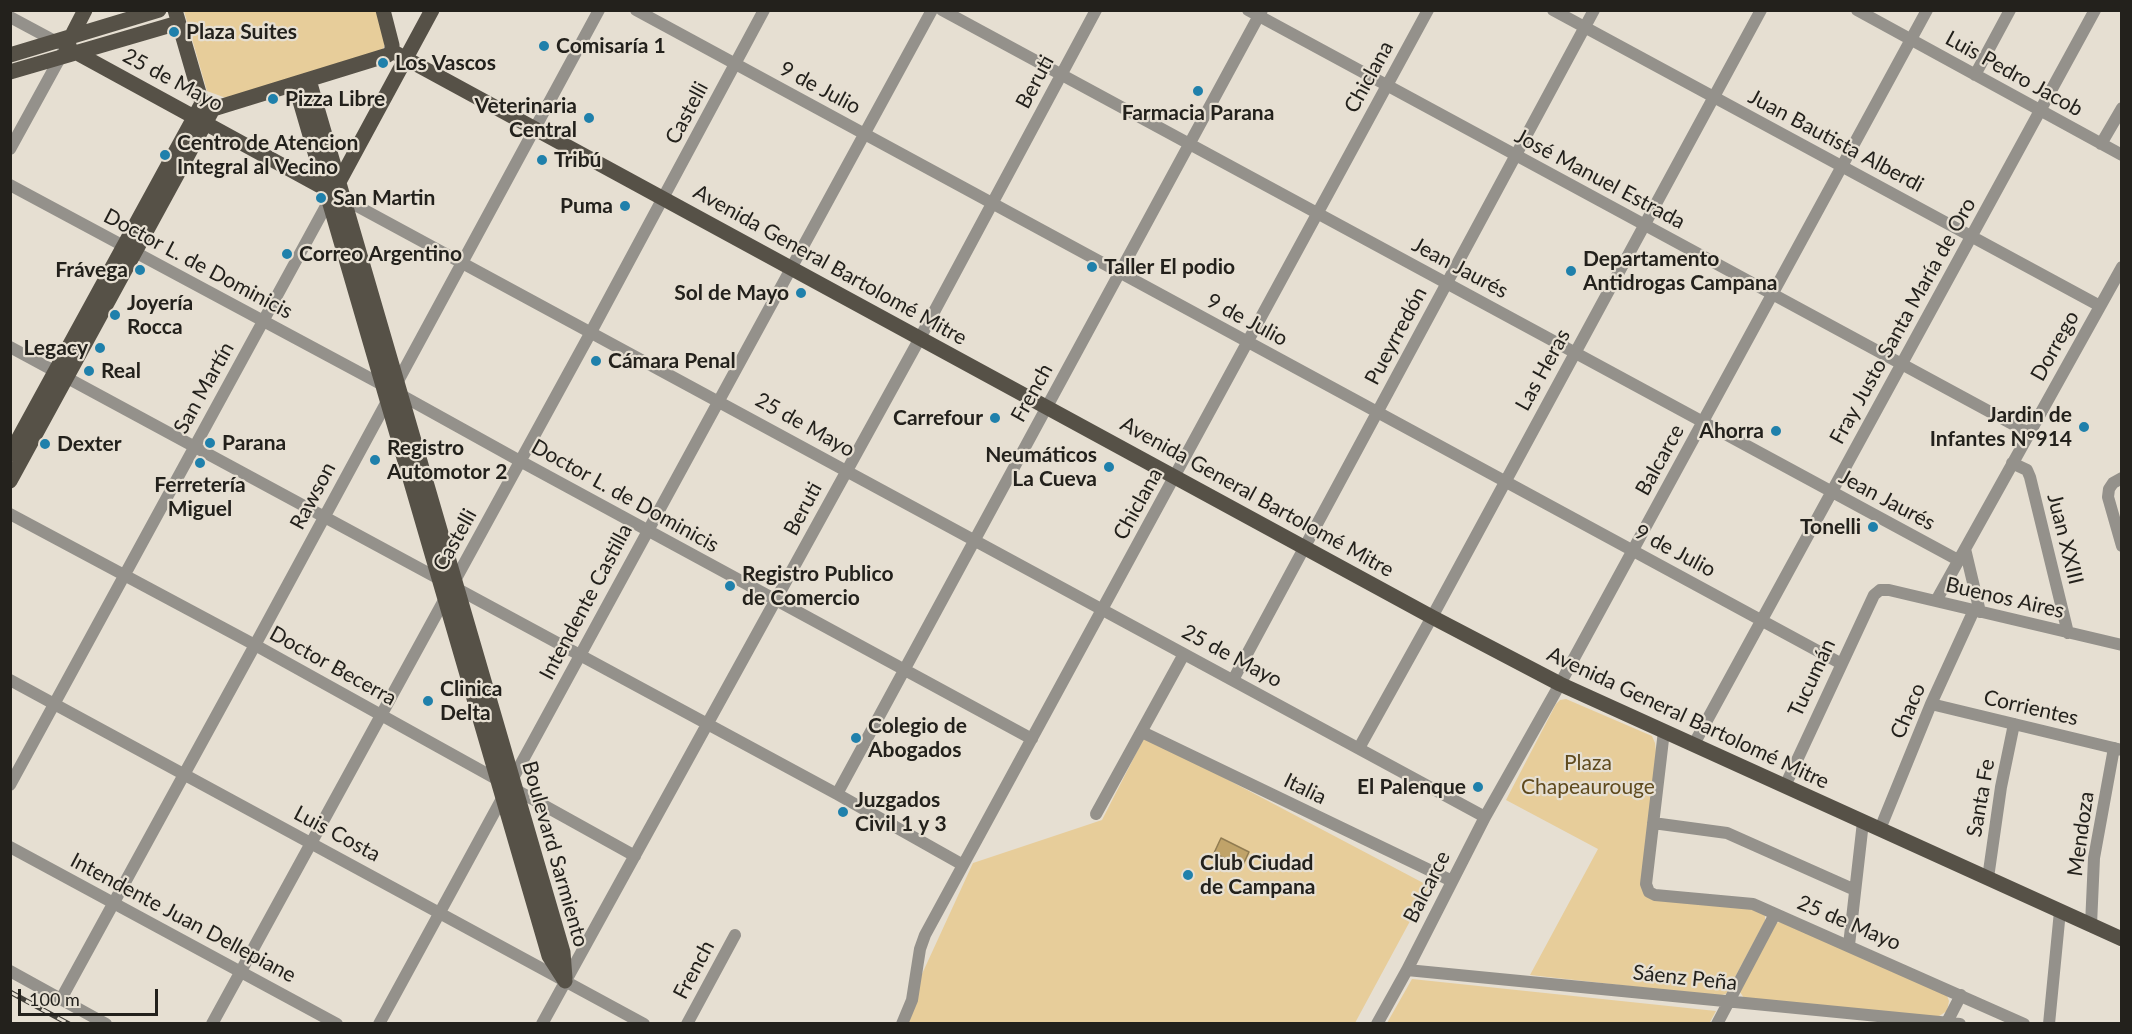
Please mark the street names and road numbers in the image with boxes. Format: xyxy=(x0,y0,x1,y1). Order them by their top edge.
street label: Luis Pedro Jacob xyxy=(1941,26,2087,122)
street label: Chiclana xyxy=(1339,37,1399,117)
street label: 25 de Mayo xyxy=(119,43,227,117)
street label: Beruti xyxy=(1011,51,1059,113)
street label: 9 de Julio xyxy=(775,56,865,120)
street label: Castelli xyxy=(660,77,714,149)
street label: Juan Bautista Alberdi xyxy=(1744,84,1928,198)
street label: José Manuel Estrada xyxy=(1511,123,1689,235)
street label: Avenida General Bartolomé Mitre xyxy=(689,179,971,351)
street label: Fray Justo Santa María de Oro xyxy=(1825,193,1981,449)
street label: Doctor L. de Dominicis xyxy=(99,203,297,325)
street label: Jean Jaurés xyxy=(1408,232,1512,304)
street label: Pueyrredón xyxy=(1360,283,1432,389)
street label: 9 de Julio xyxy=(1202,288,1292,352)
street label: Dorrego xyxy=(2025,307,2085,385)
street label: Las Heras xyxy=(1510,325,1576,415)
street label: San Martín xyxy=(169,338,239,438)
street label: French xyxy=(1006,359,1058,427)
street label: 25 de Mayo xyxy=(751,387,859,463)
street label: Avenida General Bartolomé Mitre xyxy=(1116,411,1398,583)
street label: Balcarce xyxy=(1630,420,1690,500)
street label: Doctor L. de Dominicis xyxy=(527,434,723,558)
street label: Rawson xyxy=(285,458,341,534)
street label: Chiclana xyxy=(1108,464,1168,544)
street label: Jean Jaurés xyxy=(1835,464,1939,536)
street label: Beruti xyxy=(779,478,827,540)
street label: Juan XXIII xyxy=(2042,491,2088,587)
street label: Castelli xyxy=(428,505,482,575)
street label: 9 de Julio xyxy=(1630,519,1720,583)
street label: Intendente Castilla xyxy=(534,520,638,684)
street label: Buenos Aires xyxy=(1943,572,2067,624)
street label: 25 de Mayo xyxy=(1178,619,1286,693)
street label: Doctor Becerra xyxy=(265,621,401,711)
street label: Tucumán xyxy=(1783,635,1841,721)
street label: Avenida General Bartolomé Mitre xyxy=(1543,641,1833,795)
street label: Chaco xyxy=(1885,679,1931,743)
street label: Corrientes xyxy=(1981,685,2081,731)
street label: Santa Fe xyxy=(1962,757,2000,839)
street label: Boulevard Sarmiento xyxy=(516,758,594,950)
street label: Italia xyxy=(1280,768,1330,810)
street label: Mendoza xyxy=(2063,790,2099,878)
street label: Luis Costa xyxy=(290,801,384,867)
street label: Balcarce xyxy=(1398,847,1456,927)
street label: Intendente Juan Dellepiane xyxy=(66,848,300,988)
street label: 25 de Mayo xyxy=(1794,890,1904,956)
street label: French xyxy=(668,936,720,1004)
street label: Sáenz Peña xyxy=(1632,960,1738,996)

